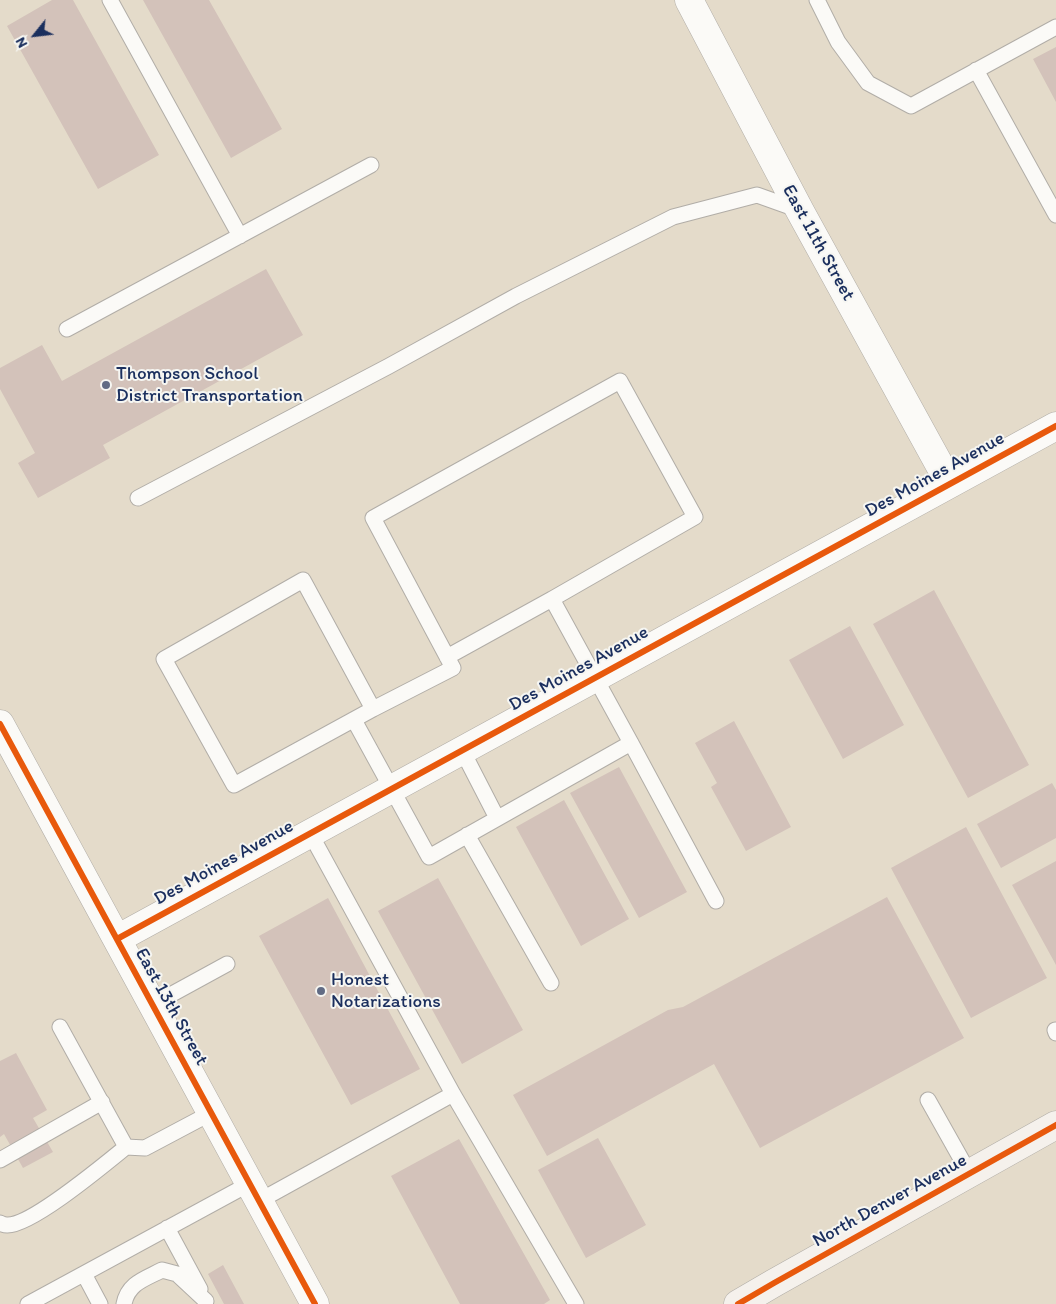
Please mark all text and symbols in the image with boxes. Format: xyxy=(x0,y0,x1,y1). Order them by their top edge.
north arrow xyxy=(10,10,60,60)
text: N xyxy=(12,34,31,51)
street label: East 11th Street xyxy=(777,181,859,305)
place label: Thompson School District Transportation xyxy=(116,363,303,407)
marker: Thompson School District Transportation xyxy=(100,379,112,391)
street label: Des Moines Avenue xyxy=(861,427,1009,523)
street label: Des Moines Avenue xyxy=(505,621,653,717)
street label: Des Moines Avenue xyxy=(150,815,298,911)
street label: East 13th Street xyxy=(129,944,213,1070)
place label: Honest Notarizations xyxy=(331,969,441,1013)
marker: Honest Notarizations xyxy=(315,985,327,997)
street label: North Denver Avenue xyxy=(809,1149,971,1253)

